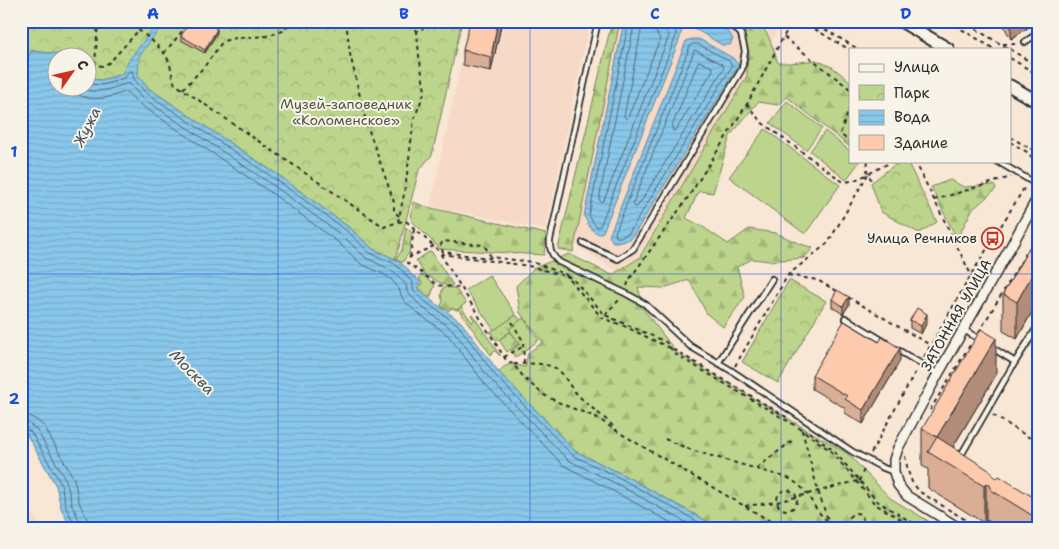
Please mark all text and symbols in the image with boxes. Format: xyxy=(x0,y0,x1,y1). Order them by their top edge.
text: A xyxy=(147,3,159,24)
text: B xyxy=(399,3,409,24)
text: C xyxy=(650,3,660,24)
text: D xyxy=(900,3,912,24)
north arrow xyxy=(48,48,98,98)
legend xyxy=(849,48,1012,162)
text: С xyxy=(73,56,93,73)
text: Улица xyxy=(894,57,940,77)
text: Парк xyxy=(894,83,930,103)
park label: Музей-заповедник «Коломенское» xyxy=(280,95,412,129)
water label: Жужа xyxy=(68,104,105,151)
text: Вода xyxy=(894,107,931,127)
text: Здание xyxy=(894,133,948,153)
text: 1 xyxy=(10,141,18,162)
bus stop icon: Улица Речников xyxy=(981,226,1005,250)
place label: Улица Речников xyxy=(867,229,977,247)
street label: ЗАТОННАЯ УЛИЦА xyxy=(917,256,995,374)
water label: Москва xyxy=(165,345,219,399)
text: 2 xyxy=(8,388,20,409)

